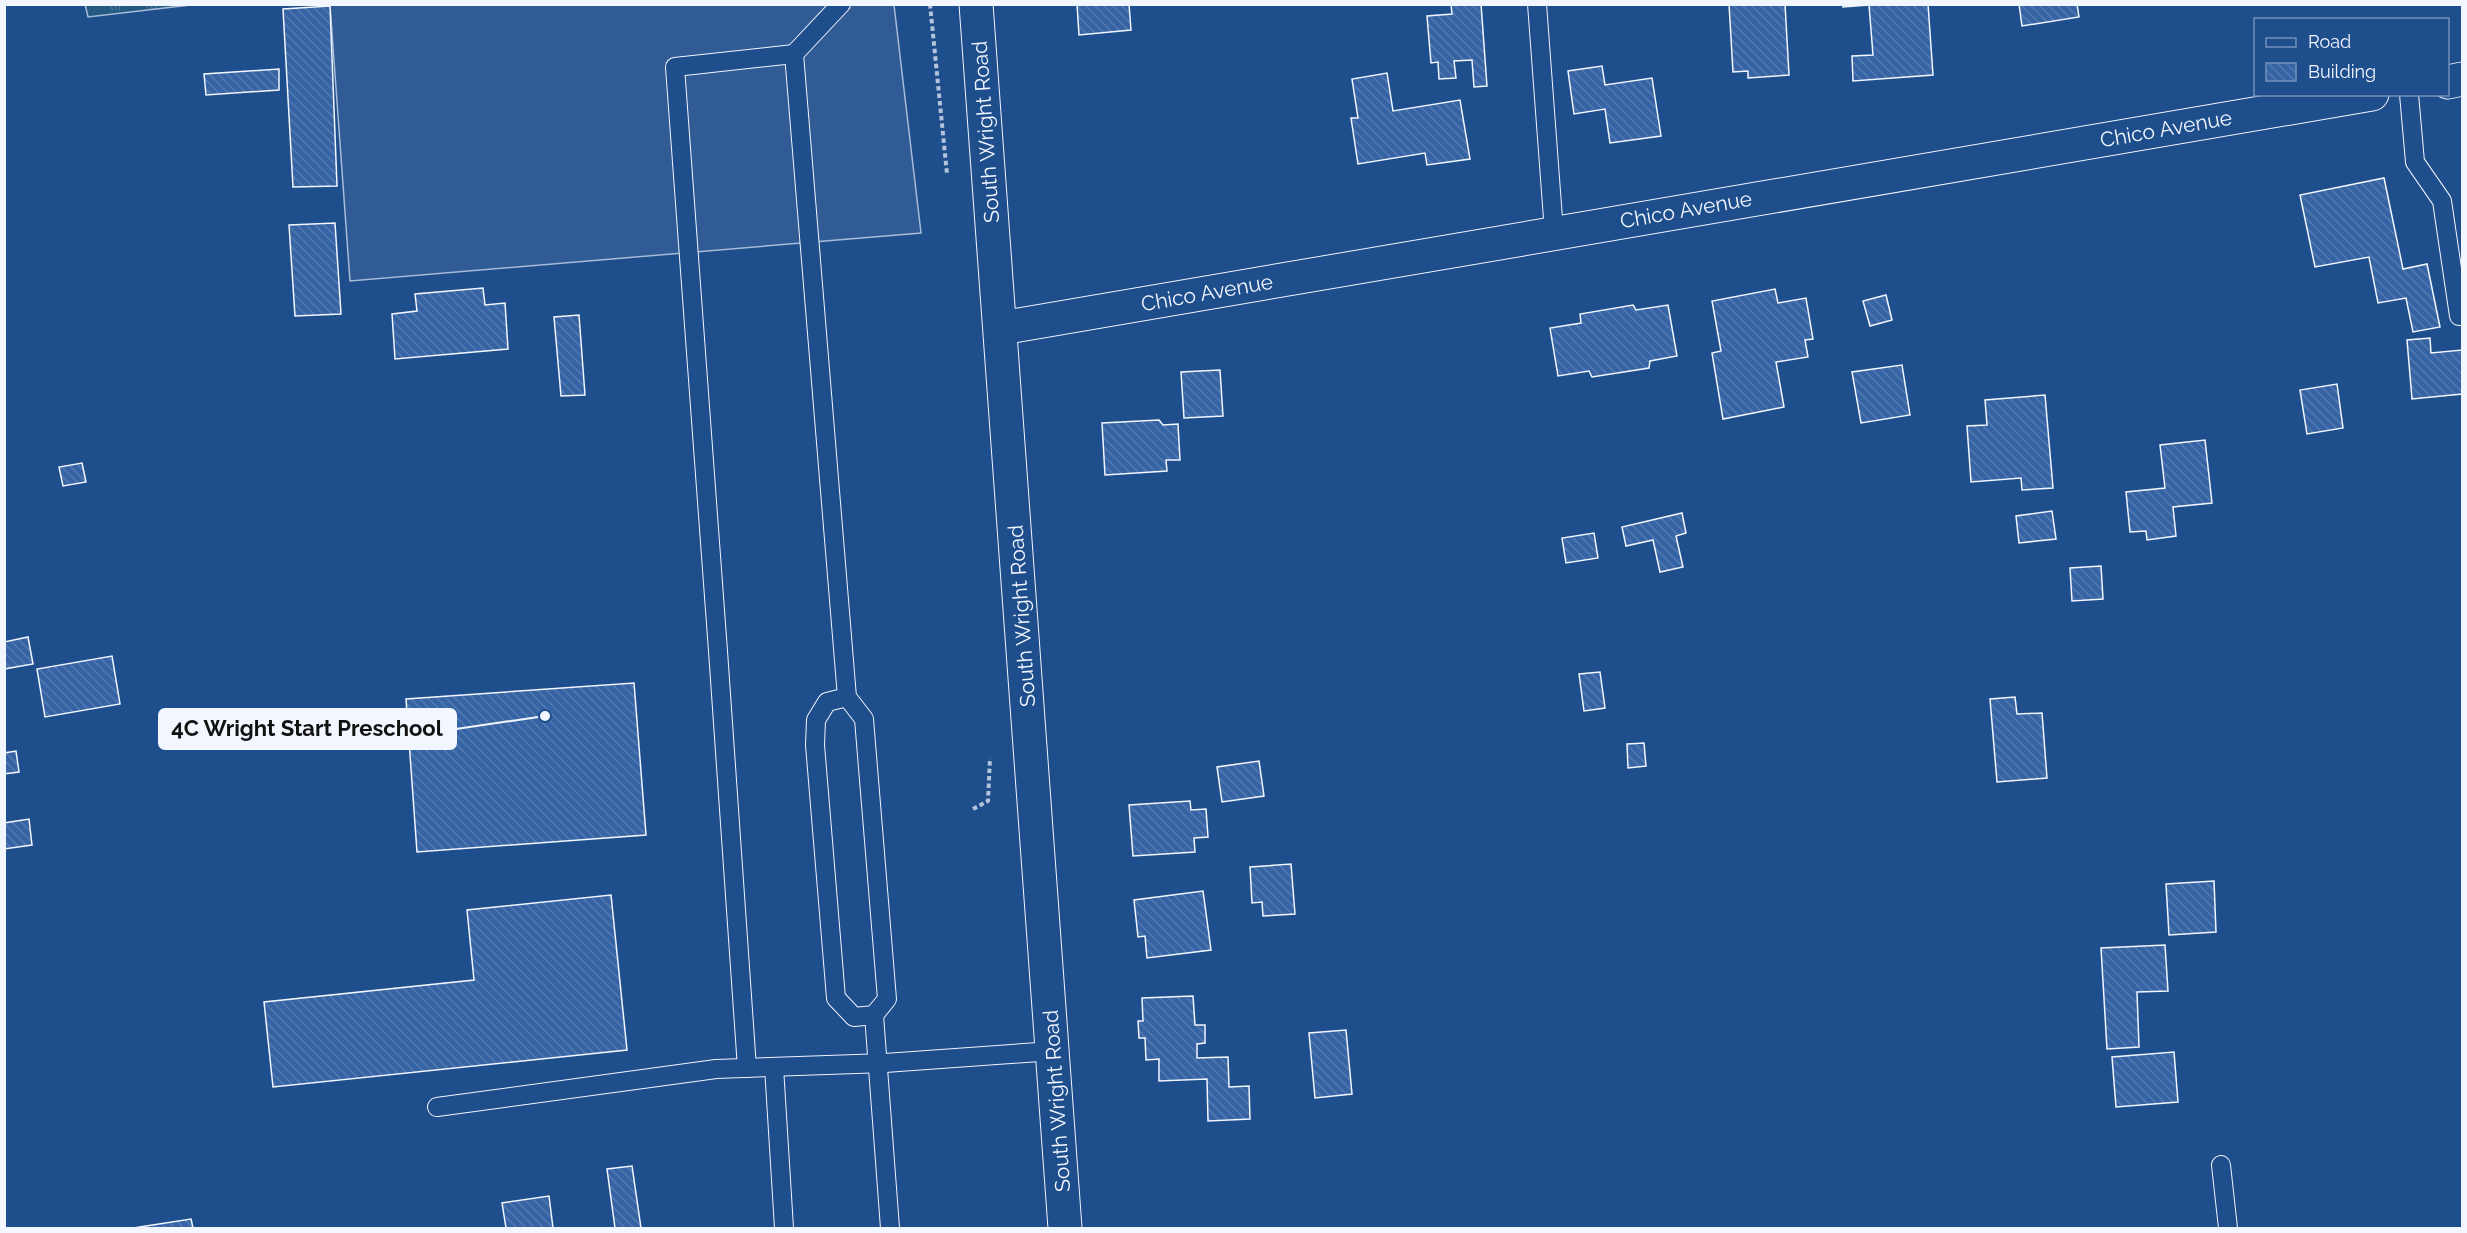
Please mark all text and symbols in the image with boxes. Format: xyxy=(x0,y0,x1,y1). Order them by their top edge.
legend xyxy=(2254,18,2449,96)
text: Road xyxy=(2308,31,2351,52)
street label: South Wright Road xyxy=(967,40,1004,224)
text: Building xyxy=(2308,61,2376,82)
street label: Chico Avenue xyxy=(2098,105,2234,152)
street label: Chico Avenue xyxy=(1618,186,1754,233)
street label: Chico Avenue xyxy=(1139,269,1275,316)
street label: South Wright Road xyxy=(1003,524,1040,708)
callout: 4C Wright Start Preschool xyxy=(159,709,456,749)
text: 4C Wright Start Preschool xyxy=(171,715,444,741)
street label: South Wright Road xyxy=(1038,1009,1075,1193)

